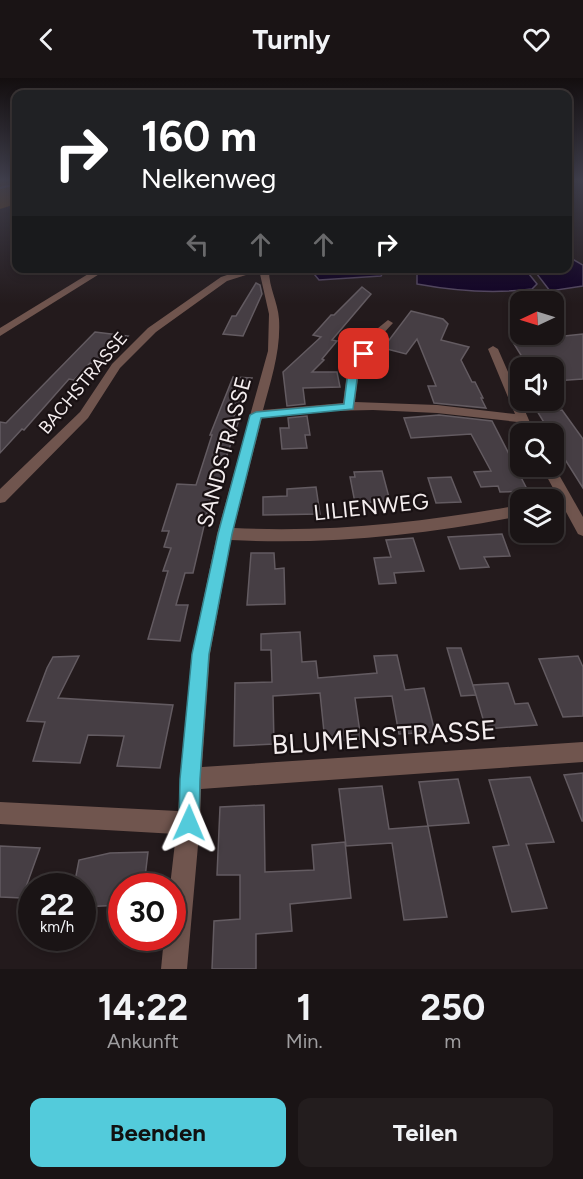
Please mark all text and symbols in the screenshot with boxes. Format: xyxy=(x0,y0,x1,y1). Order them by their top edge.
icon: back xyxy=(30,23,63,56)
text: Turnly xyxy=(253,23,330,56)
icon: heart xyxy=(520,23,553,56)
text: 160 m xyxy=(141,111,257,162)
icon: right xyxy=(42,114,120,192)
text: Nelkenweg xyxy=(141,162,276,195)
icon: left xyxy=(181,228,214,261)
icon: ahead xyxy=(244,228,277,261)
icon: ahead xyxy=(307,228,340,261)
icon: right xyxy=(370,228,403,261)
north arrow xyxy=(510,291,564,345)
map controls xyxy=(510,291,564,543)
street label: BACHSTRASSE xyxy=(34,327,132,439)
pin xyxy=(338,328,389,379)
icon: arrive xyxy=(347,337,380,370)
button: sound xyxy=(510,357,564,411)
street label: SANDSTRASSE xyxy=(191,374,257,530)
button: search xyxy=(510,423,564,477)
street label: LILIENWEG xyxy=(312,488,430,526)
button: layers xyxy=(510,489,564,543)
street label: BLUMENSTRASSE xyxy=(271,713,497,761)
position arrow xyxy=(157,791,221,855)
speed limit sign: 30 xyxy=(108,873,186,951)
text: 22 xyxy=(40,886,74,923)
text: km/h xyxy=(40,918,74,936)
text: 14:22 xyxy=(98,986,188,1029)
text: 1 xyxy=(297,986,312,1029)
text: 250 xyxy=(420,986,485,1029)
text: Ankunft xyxy=(107,1029,179,1053)
text: Min. xyxy=(286,1029,323,1053)
text: m xyxy=(444,1029,461,1053)
button: Beenden xyxy=(30,1098,286,1167)
button: Teilen xyxy=(298,1098,553,1167)

